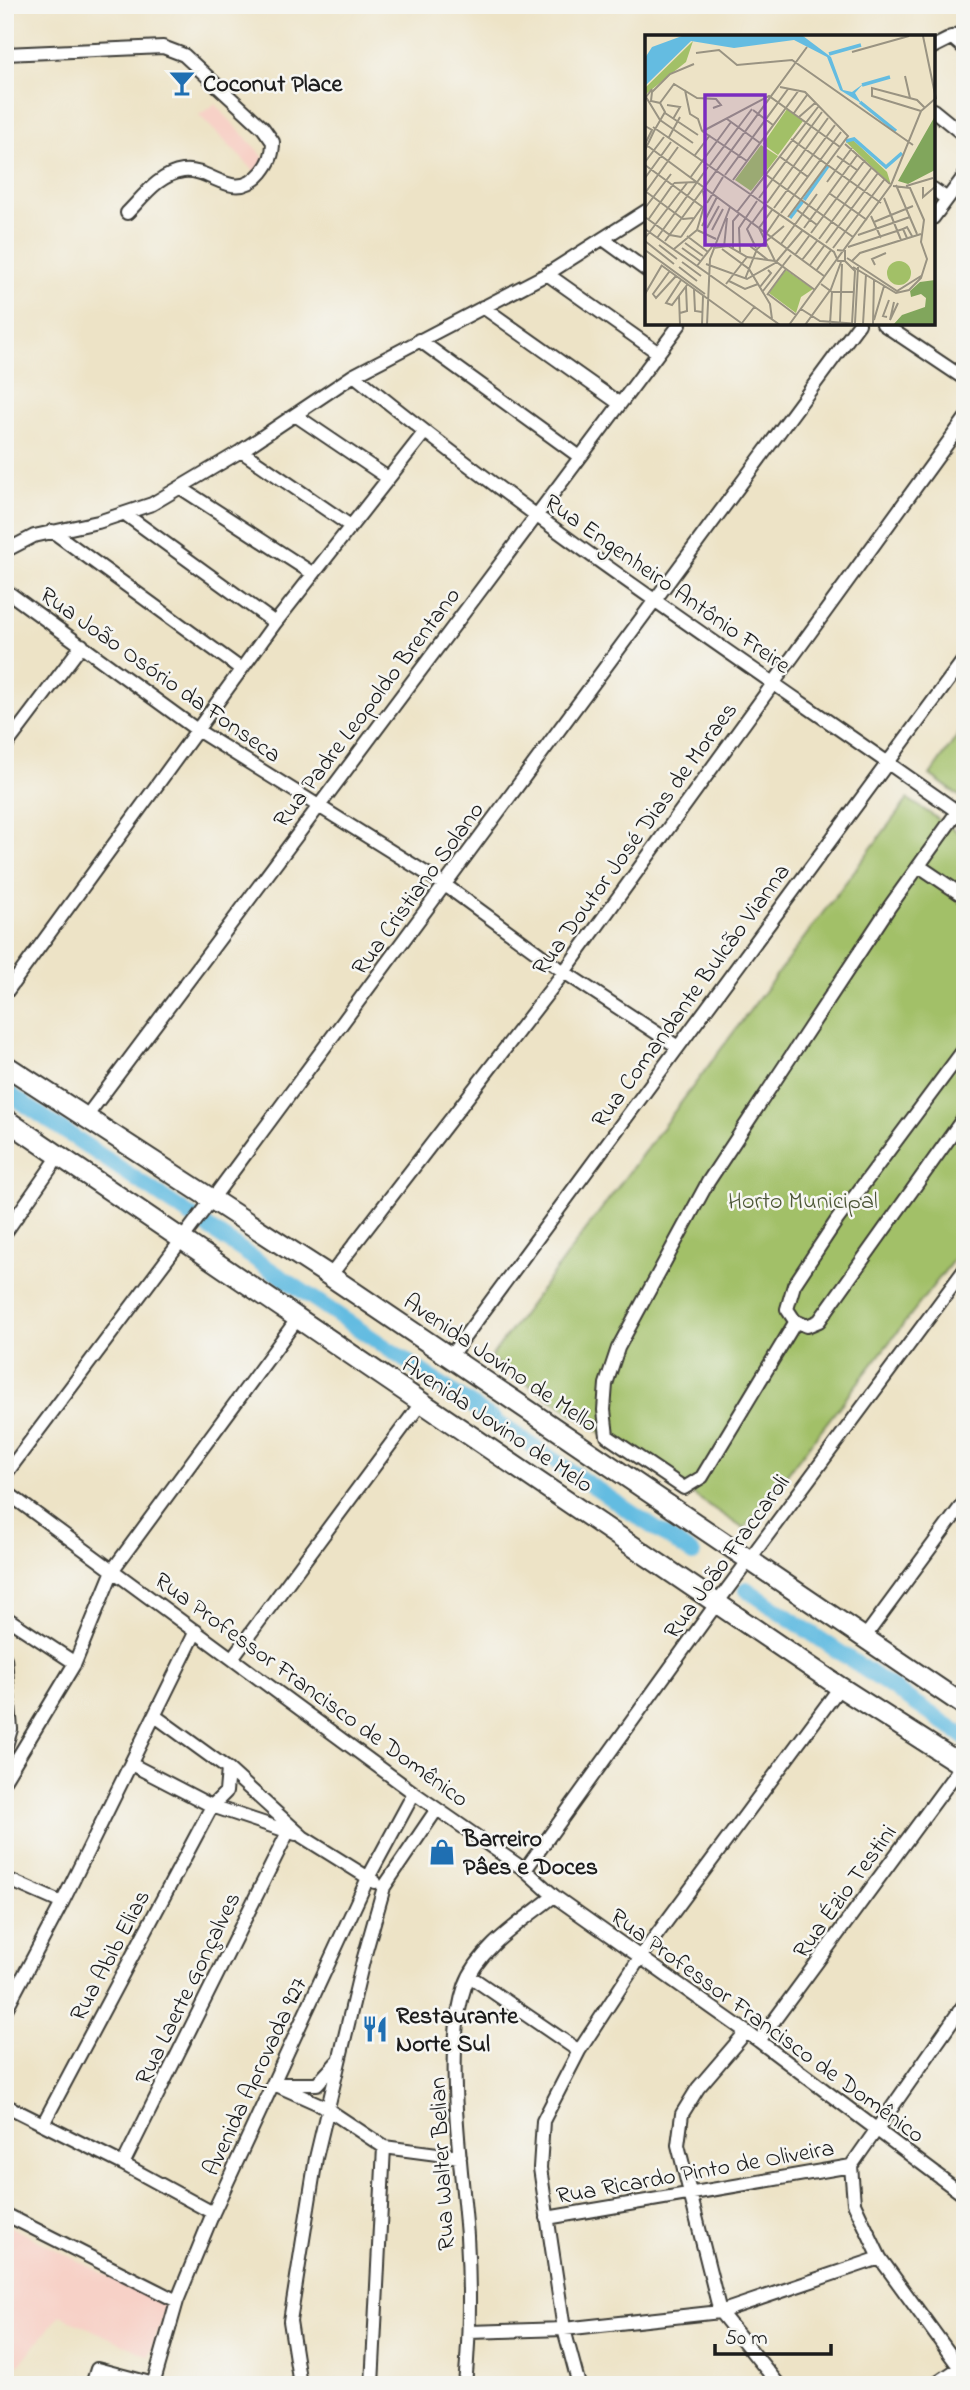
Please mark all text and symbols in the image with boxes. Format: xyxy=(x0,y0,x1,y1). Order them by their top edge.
inset map xyxy=(645,35,935,326)
bar icon: Coconut Place xyxy=(167,68,197,98)
place label: Coconut Place xyxy=(203,68,343,103)
street label: Rua Engenheiro Antônio Freire xyxy=(536,486,797,684)
street label: Rua João Osório da Fonseca xyxy=(32,579,288,773)
street label: Rua Padre Leopoldo Brentano xyxy=(266,581,470,836)
street label: Rua Doutor José Dias de Moraes xyxy=(525,695,747,983)
street label: Rua Cristiano Solano xyxy=(344,795,494,984)
street label: Rua Comandante Bulcão Vianna xyxy=(584,857,800,1136)
park label: Horto Municipal xyxy=(728,1185,878,1220)
street label: Avenida Jovino de Mello xyxy=(395,1286,604,1442)
street label: Avenida Jovino de Melo xyxy=(394,1349,599,1503)
street label: Rua João Fraccaroli xyxy=(656,1468,800,1647)
street label: Rua Professor Francisco de Domênico xyxy=(146,1565,475,1817)
street label: Rua Ézio Testini xyxy=(785,1818,907,1967)
place label: Barreiro Pâes e Doces xyxy=(462,1823,598,1886)
shop icon: Barreiro Pâes e Doces xyxy=(427,1837,457,1867)
street label: Rua Abib Elias xyxy=(62,1884,161,2028)
street label: Rua Laerte Gonçalves xyxy=(127,1887,251,2091)
street label: Rua Professor Francisco de Domênico xyxy=(602,1901,931,2153)
street label: Avenida Aprovada 927 xyxy=(195,1972,318,2182)
place label: Restaurante Norte Sul xyxy=(396,2000,519,2063)
restaurant icon: Restaurante Norte Sul xyxy=(360,2014,390,2044)
street label: Rua Walter Belian xyxy=(421,2076,466,2252)
street label: Rua Ricardo Pinto de Oliveira xyxy=(554,2132,837,2215)
scale bar xyxy=(715,2313,830,2357)
text: 50 m xyxy=(725,2324,768,2354)

